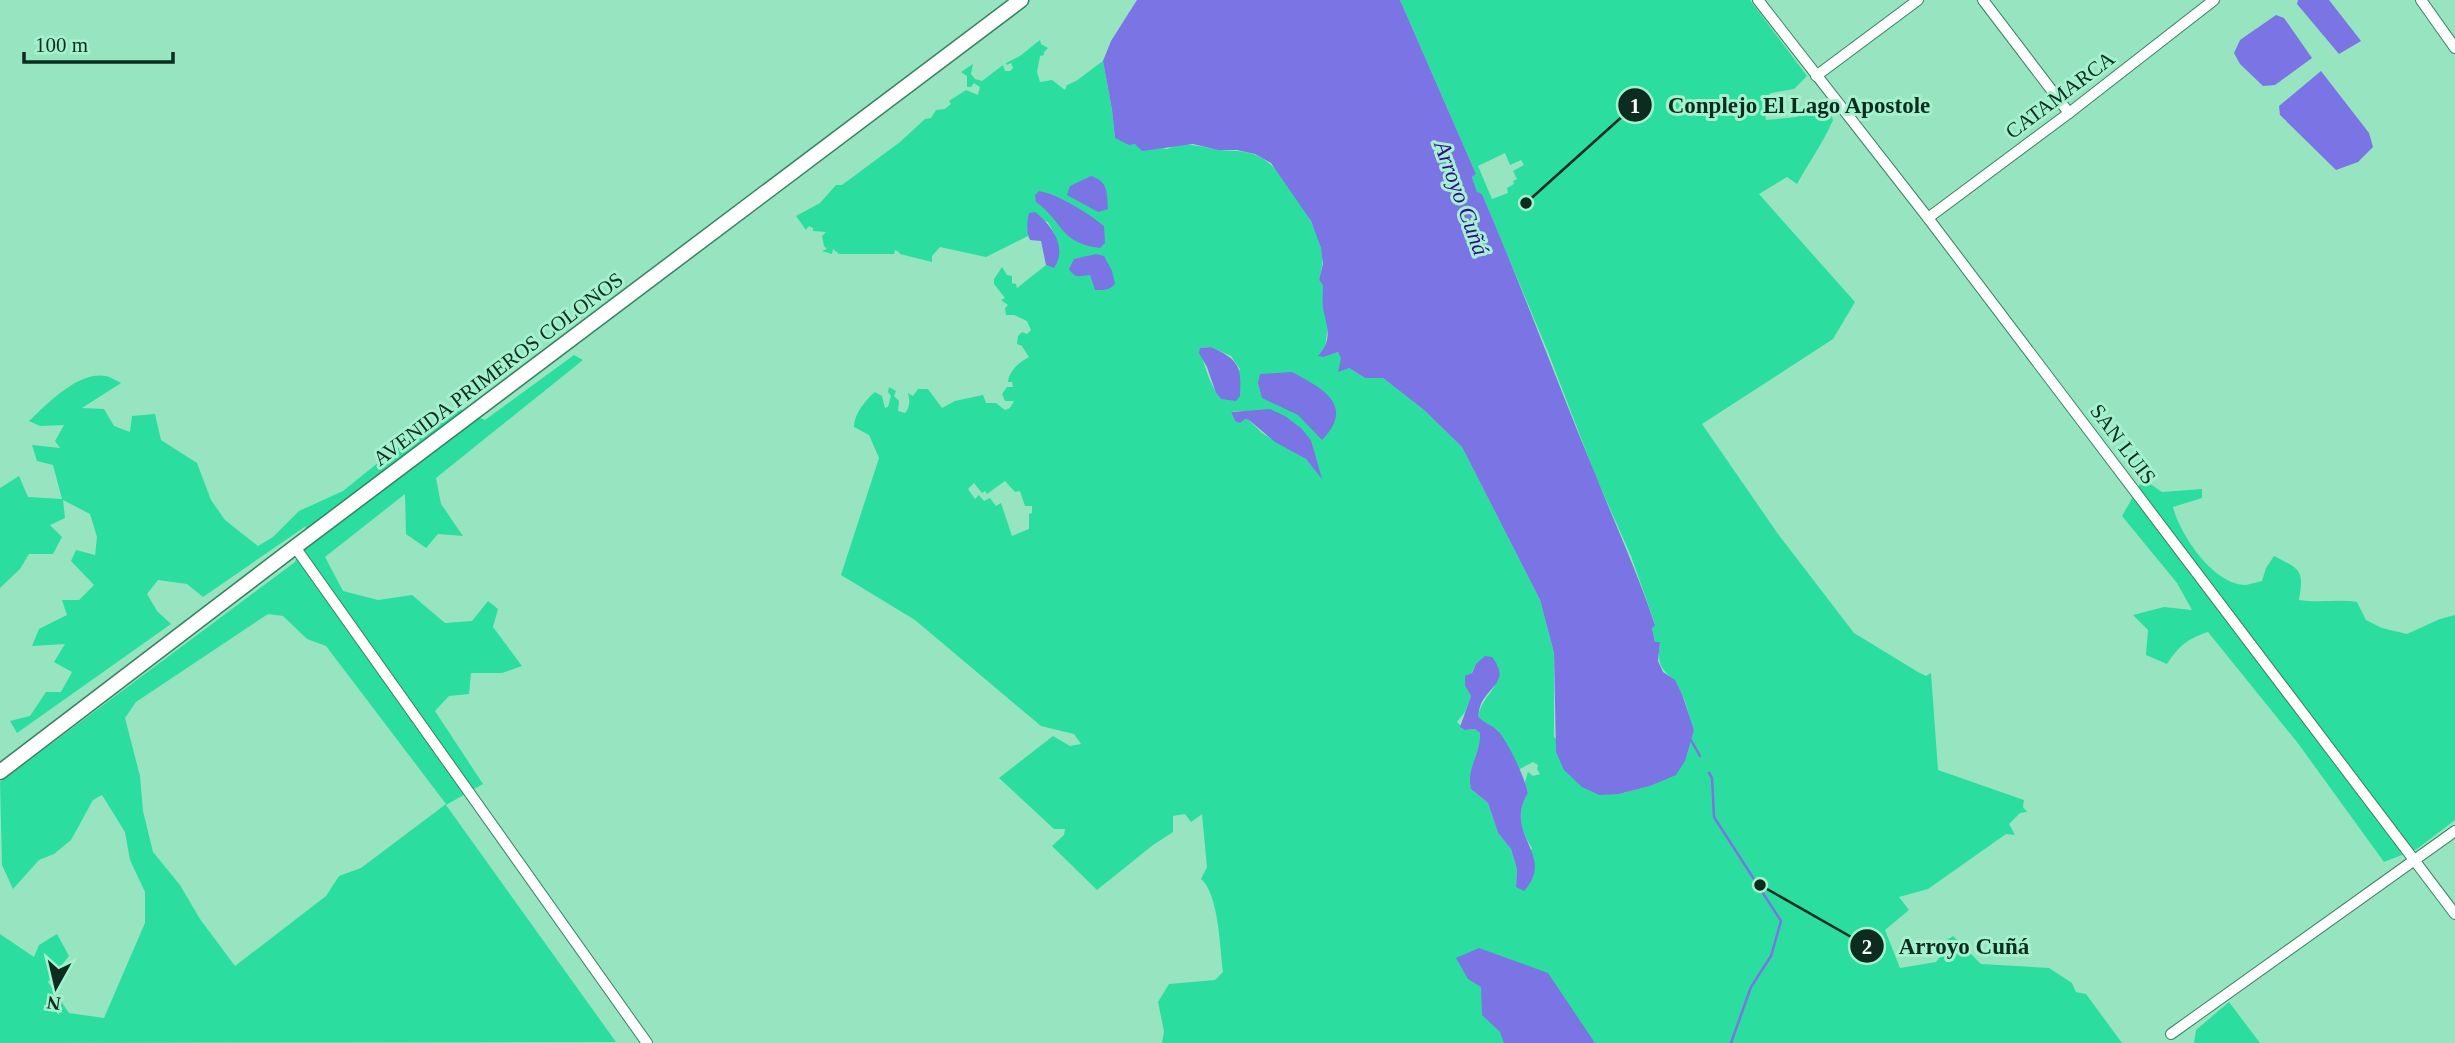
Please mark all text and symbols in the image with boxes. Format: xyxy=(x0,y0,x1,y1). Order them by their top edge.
scale bar xyxy=(24,21,173,65)
text: 100 m xyxy=(35,33,88,57)
street label: CATAMARCA xyxy=(2001,46,2120,144)
callout: Conplejo El Lago Apostole xyxy=(1618,83,1945,127)
text: Conplejo El Lago Apostole xyxy=(1668,93,1930,118)
text: 1 xyxy=(1630,94,1640,118)
water label: Arroyo Cuñá xyxy=(1429,136,1494,259)
street label: AVENIDA PRIMEROS COLONOS xyxy=(368,267,628,471)
street label: SAN LUIS xyxy=(2085,399,2161,489)
callout: Arroyo Cuñá xyxy=(1850,924,2043,968)
text: Arroyo Cuñá xyxy=(1899,934,2030,959)
text: 2 xyxy=(1862,935,1872,959)
north arrow xyxy=(21,952,91,1022)
text: N xyxy=(45,992,62,1015)

